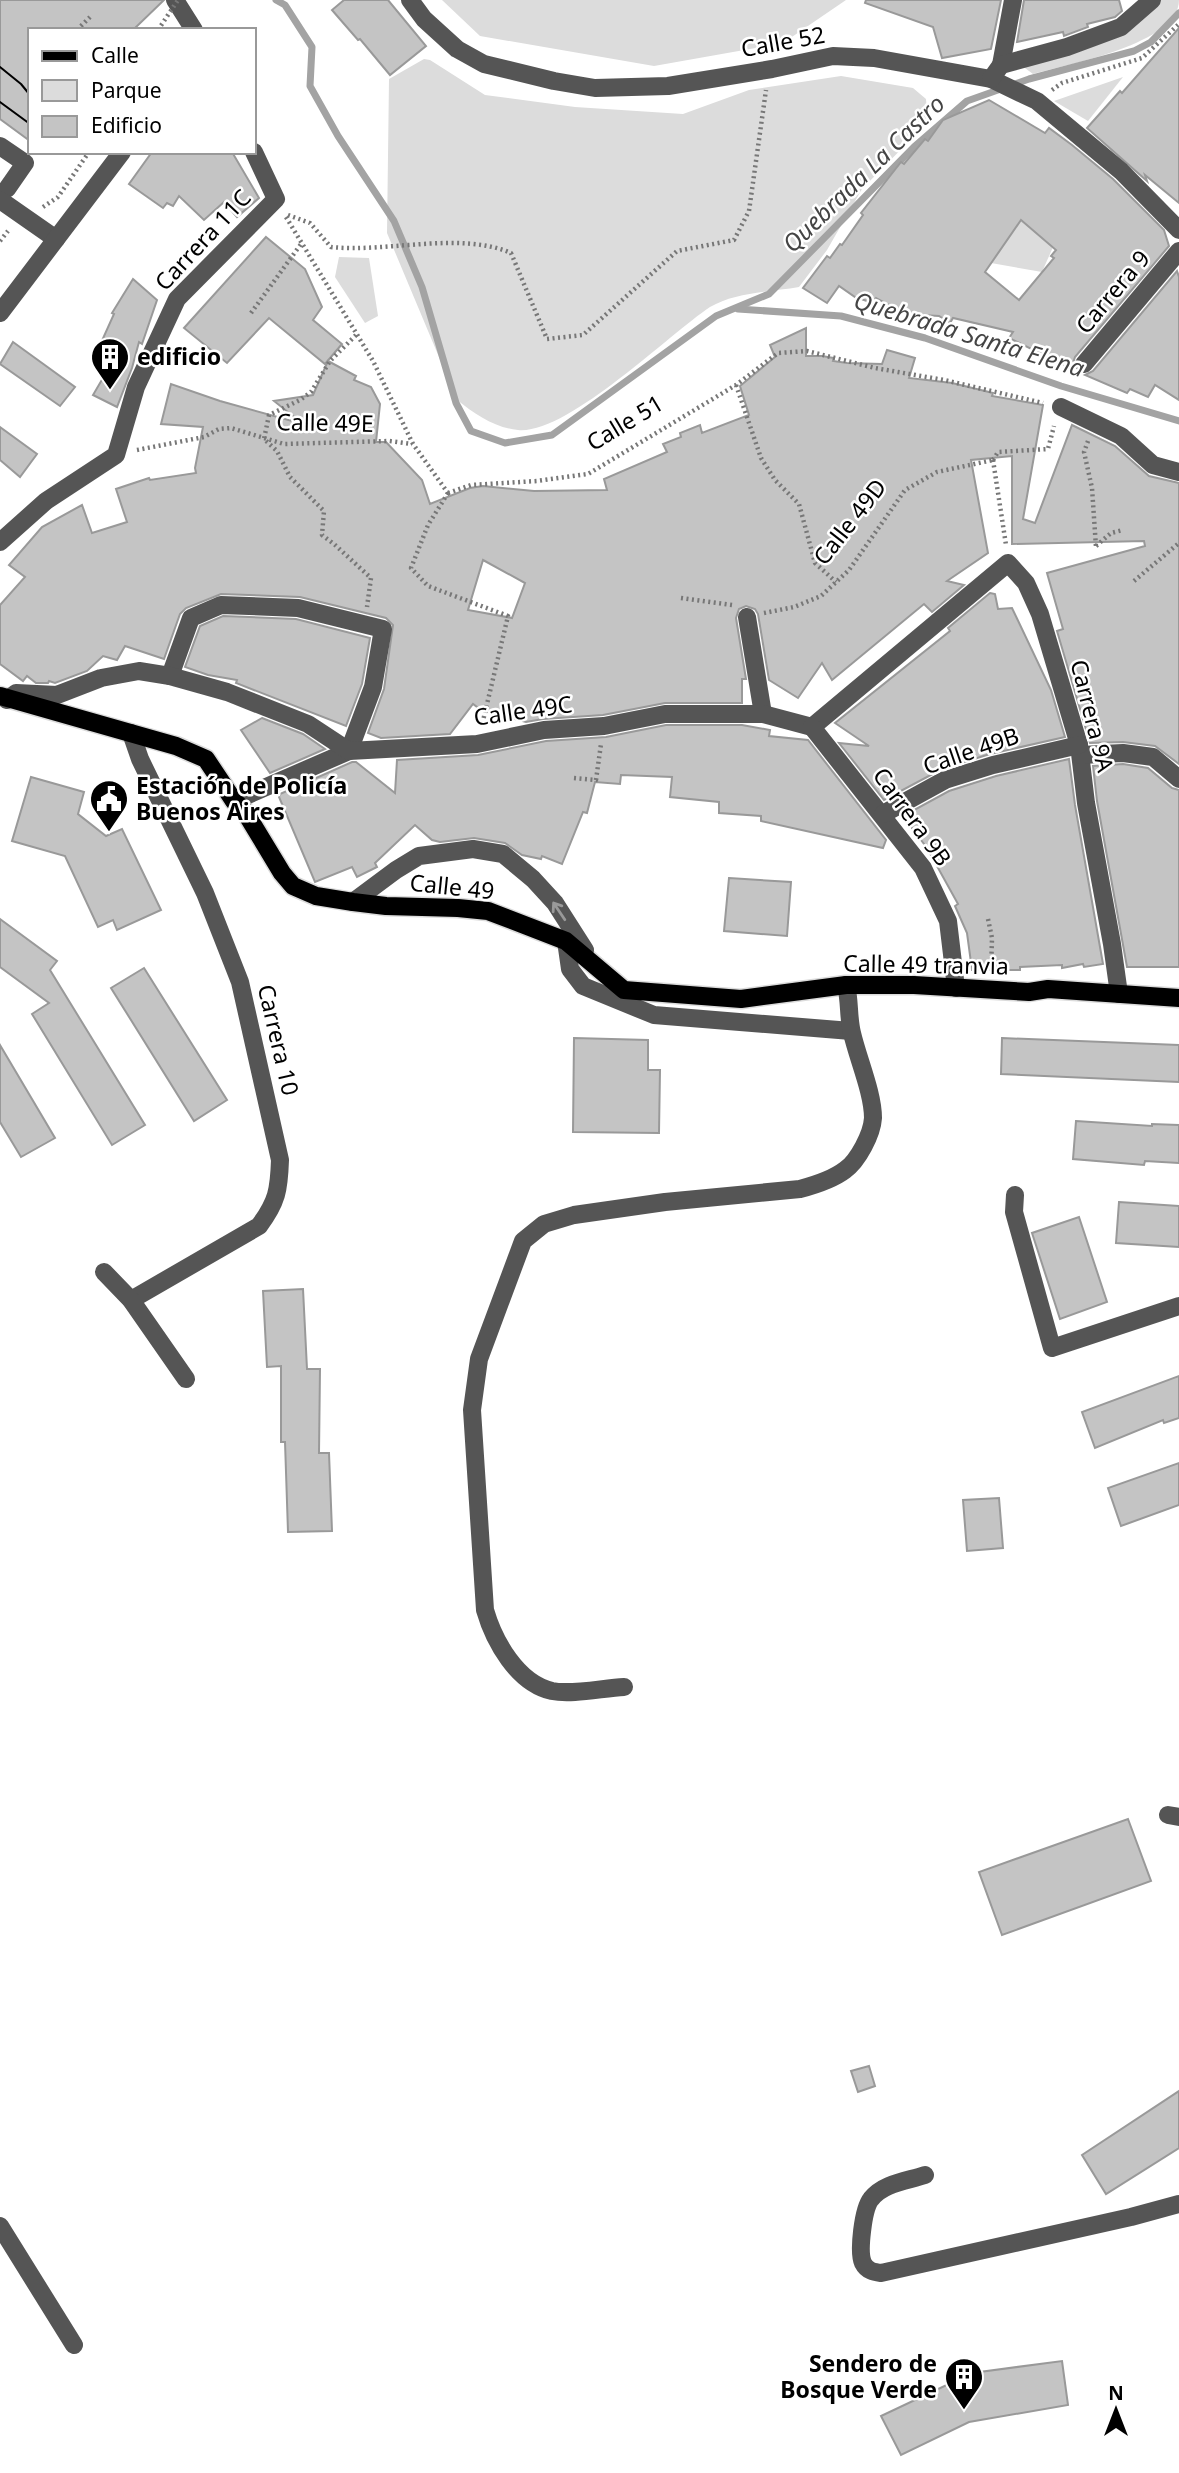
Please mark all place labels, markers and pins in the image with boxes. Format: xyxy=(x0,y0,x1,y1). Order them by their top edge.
building icon: edificio xyxy=(89,336,131,391)
place label: edificio xyxy=(137,340,221,372)
place label: Estación de Policía Buenos Aires xyxy=(136,769,347,827)
public building icon: Estación de Policía Buenos Aires xyxy=(88,778,130,833)
place label: Sendero de Bosque Verde xyxy=(780,2347,937,2405)
building icon: Sendero de Bosque Verde xyxy=(943,2356,985,2411)

